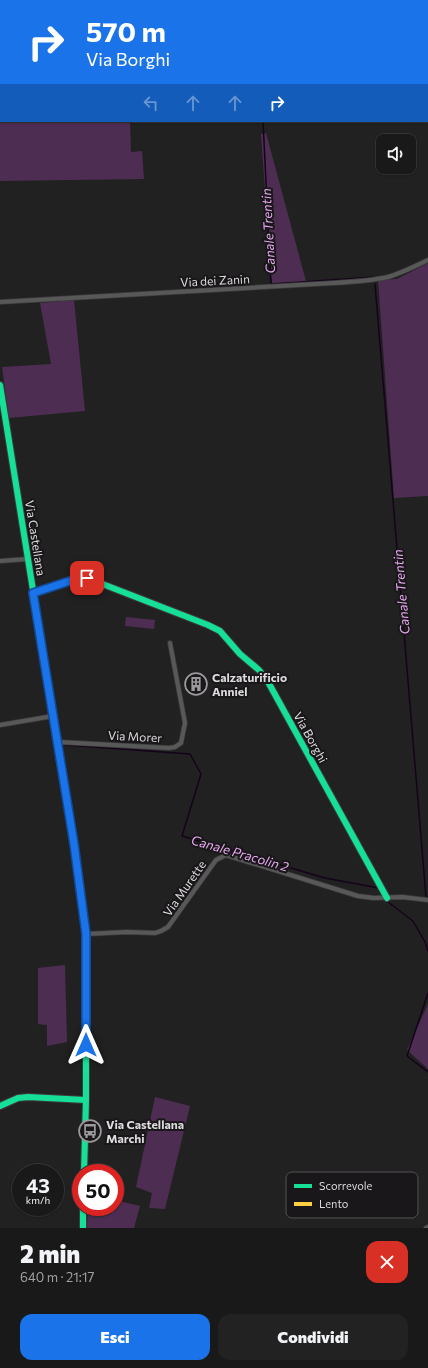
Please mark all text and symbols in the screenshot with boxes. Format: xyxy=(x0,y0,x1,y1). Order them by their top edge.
text: 570 m xyxy=(86,14,166,48)
icon: right xyxy=(20,16,72,68)
text: Via Borghi xyxy=(86,48,170,70)
icon: left xyxy=(140,92,162,114)
icon: ahead xyxy=(182,92,204,114)
icon: ahead xyxy=(224,92,246,114)
icon: right xyxy=(266,92,288,114)
map controls xyxy=(376,134,416,174)
button: sound xyxy=(376,134,416,174)
water label: Canale Trentin xyxy=(258,188,278,274)
street label: Via dei Zanin xyxy=(180,271,250,289)
street label: Via Castellana xyxy=(23,499,49,577)
water label: Canale Trentin xyxy=(389,549,413,635)
pin xyxy=(70,561,104,595)
icon: arrive xyxy=(76,567,98,589)
place label: Calzaturificio Anniel xyxy=(212,670,287,698)
building icon: Calzaturificio Anniel xyxy=(183,671,209,697)
street label: Via Borghi xyxy=(291,709,331,765)
street label: Via Morer xyxy=(108,728,163,744)
water label: Canale Pracolin 2 xyxy=(189,831,291,875)
street label: Via Murette xyxy=(160,857,208,919)
position arrow xyxy=(65,1024,107,1066)
place label: Via Castellana Marchi xyxy=(106,1117,184,1145)
bus stop icon: Via Castellana Marchi xyxy=(77,1118,103,1144)
speed limit sign: 50 xyxy=(72,1164,124,1216)
legend xyxy=(286,1172,418,1218)
text: 43 xyxy=(26,1173,50,1197)
text: Scorrevole xyxy=(319,1179,373,1192)
text: km/h xyxy=(26,1194,50,1206)
text: Lento xyxy=(319,1197,349,1210)
text: 2 min xyxy=(20,1239,80,1268)
button: close xyxy=(366,1241,408,1283)
text: 640 m · 21:17 xyxy=(20,1269,94,1285)
button: Esci xyxy=(20,1314,210,1360)
button: Condividi xyxy=(218,1314,408,1360)

